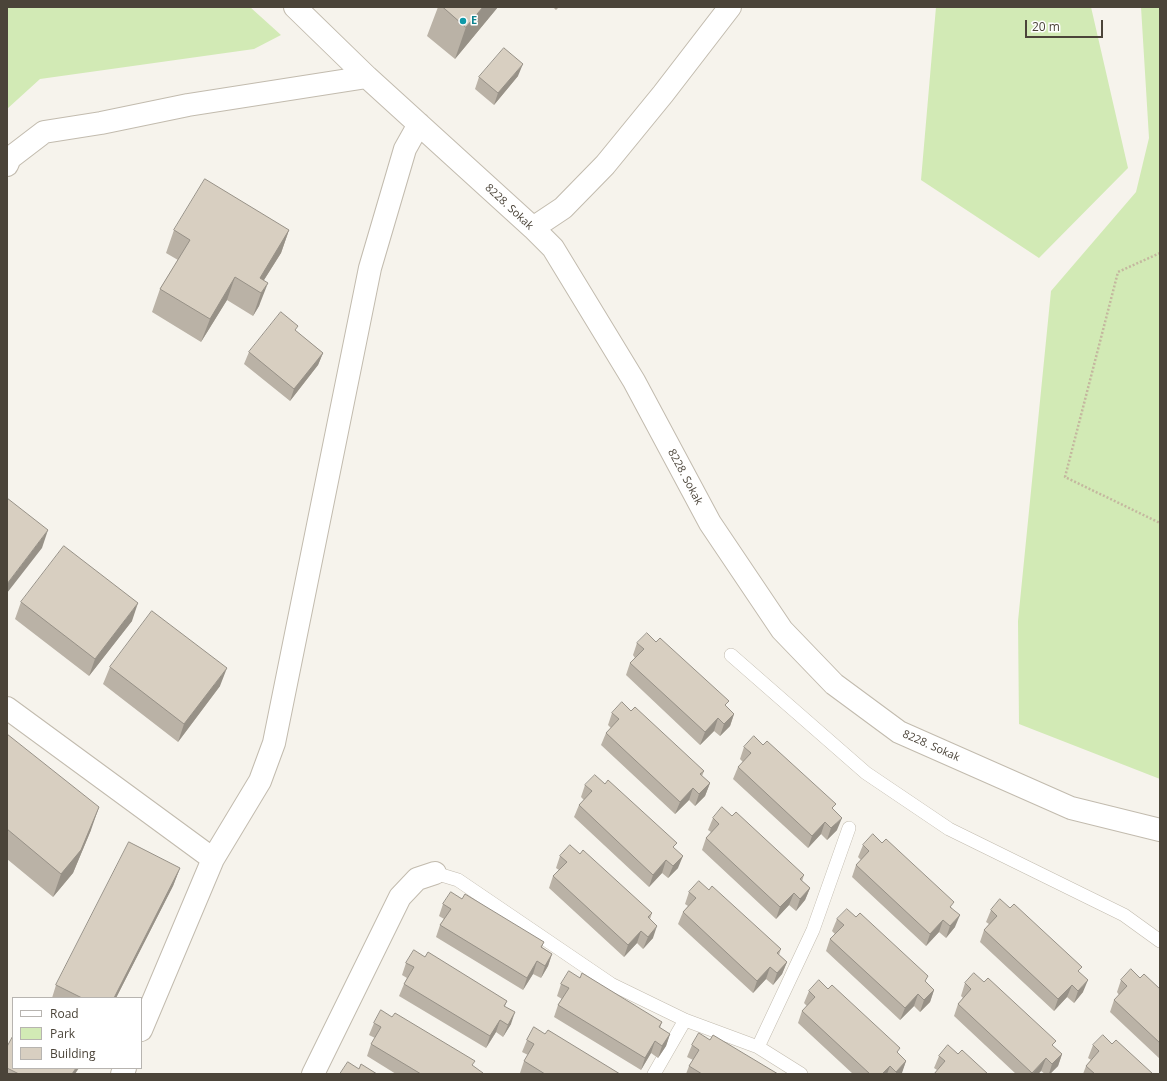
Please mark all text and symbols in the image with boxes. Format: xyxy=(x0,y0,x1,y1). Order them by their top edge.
scale bar xyxy=(1027,12,1105,38)
place label: E xyxy=(471,14,477,28)
marker: E xyxy=(458,16,468,26)
text: 20 m xyxy=(1032,18,1060,35)
street label: 8228. Sokak xyxy=(482,181,536,233)
street label: 8228. Sokak xyxy=(665,447,705,507)
street label: 8228. Sokak xyxy=(900,728,962,764)
legend xyxy=(12,997,142,1069)
text: Road xyxy=(50,1005,79,1022)
text: Park xyxy=(50,1025,75,1042)
text: Building xyxy=(50,1045,95,1062)

